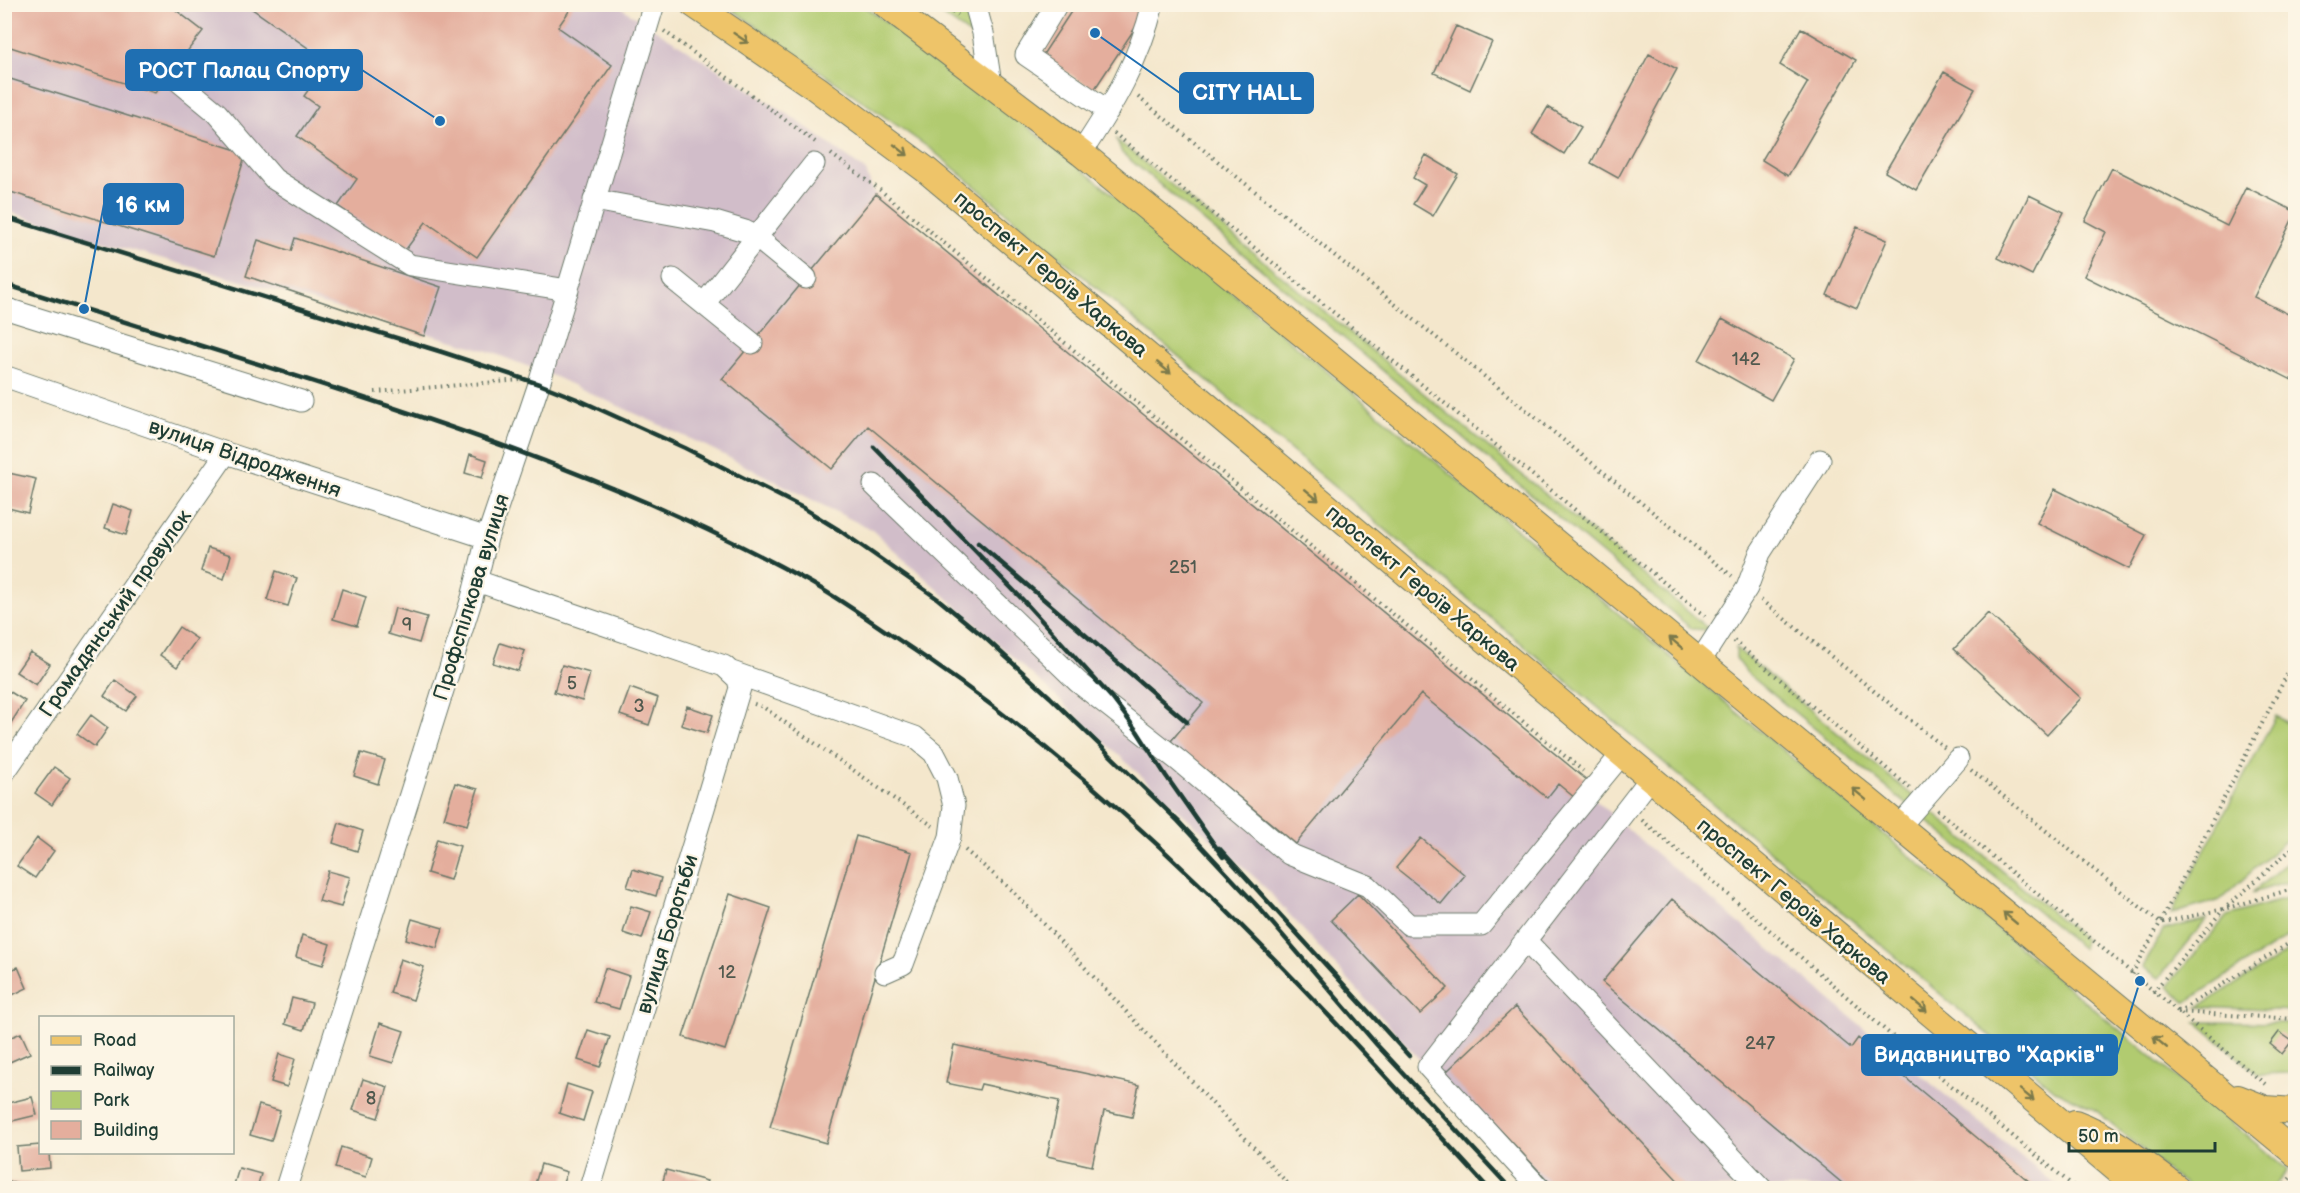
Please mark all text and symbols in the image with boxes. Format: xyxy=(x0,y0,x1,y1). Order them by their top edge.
one-way arrow xyxy=(733,31,750,44)
callout: РОСТ Палац Спорту xyxy=(126,50,362,90)
text: РОСТ Палац Спорту xyxy=(138,58,350,85)
callout: CITY HALL xyxy=(1180,73,1313,113)
text: CITY HALL xyxy=(1192,80,1302,107)
one-way arrow xyxy=(892,144,908,156)
callout: 16 км xyxy=(104,184,183,224)
street label: проспект Героїв Харкова xyxy=(949,186,1153,363)
text: 16 км xyxy=(115,192,171,219)
house number: 142 xyxy=(1732,349,1761,370)
one-way arrow xyxy=(1156,362,1172,375)
street label: вулиця Відродження xyxy=(145,414,344,503)
one-way arrow xyxy=(1304,488,1320,501)
street label: Профспілкова вулиця xyxy=(428,491,515,704)
street label: проспект Героїв Харкова xyxy=(1321,500,1525,677)
street label: Громадянський провулок xyxy=(34,505,197,722)
house number: 251 xyxy=(1169,557,1197,578)
house number: 9 xyxy=(402,615,412,636)
one-way arrow xyxy=(1669,636,1684,650)
house number: 5 xyxy=(567,673,577,694)
house number: 3 xyxy=(633,696,645,717)
one-way arrow xyxy=(1851,787,1867,800)
street label: проспект Героїв Харкова xyxy=(1692,813,1896,990)
street label: вулиця Боротьби xyxy=(631,851,704,1017)
one-way arrow xyxy=(2002,911,2018,924)
house number: 12 xyxy=(718,962,736,983)
one-way arrow xyxy=(1912,999,1927,1013)
legend xyxy=(39,1016,234,1154)
text: Road xyxy=(93,1030,137,1051)
house number: 247 xyxy=(1745,1033,1775,1054)
callout: Видавництво "Харків" xyxy=(1862,1035,2117,1075)
one-way arrow xyxy=(2153,1035,2168,1049)
text: Видавництво "Харків" xyxy=(1874,1042,2104,1069)
text: Railway xyxy=(93,1060,155,1081)
house number: 8 xyxy=(366,1088,376,1109)
one-way arrow xyxy=(2019,1088,2034,1102)
text: Park xyxy=(93,1090,129,1111)
scale bar xyxy=(2069,1115,2214,1153)
text: Building xyxy=(93,1120,159,1141)
text: 50 m xyxy=(2078,1126,2119,1147)

